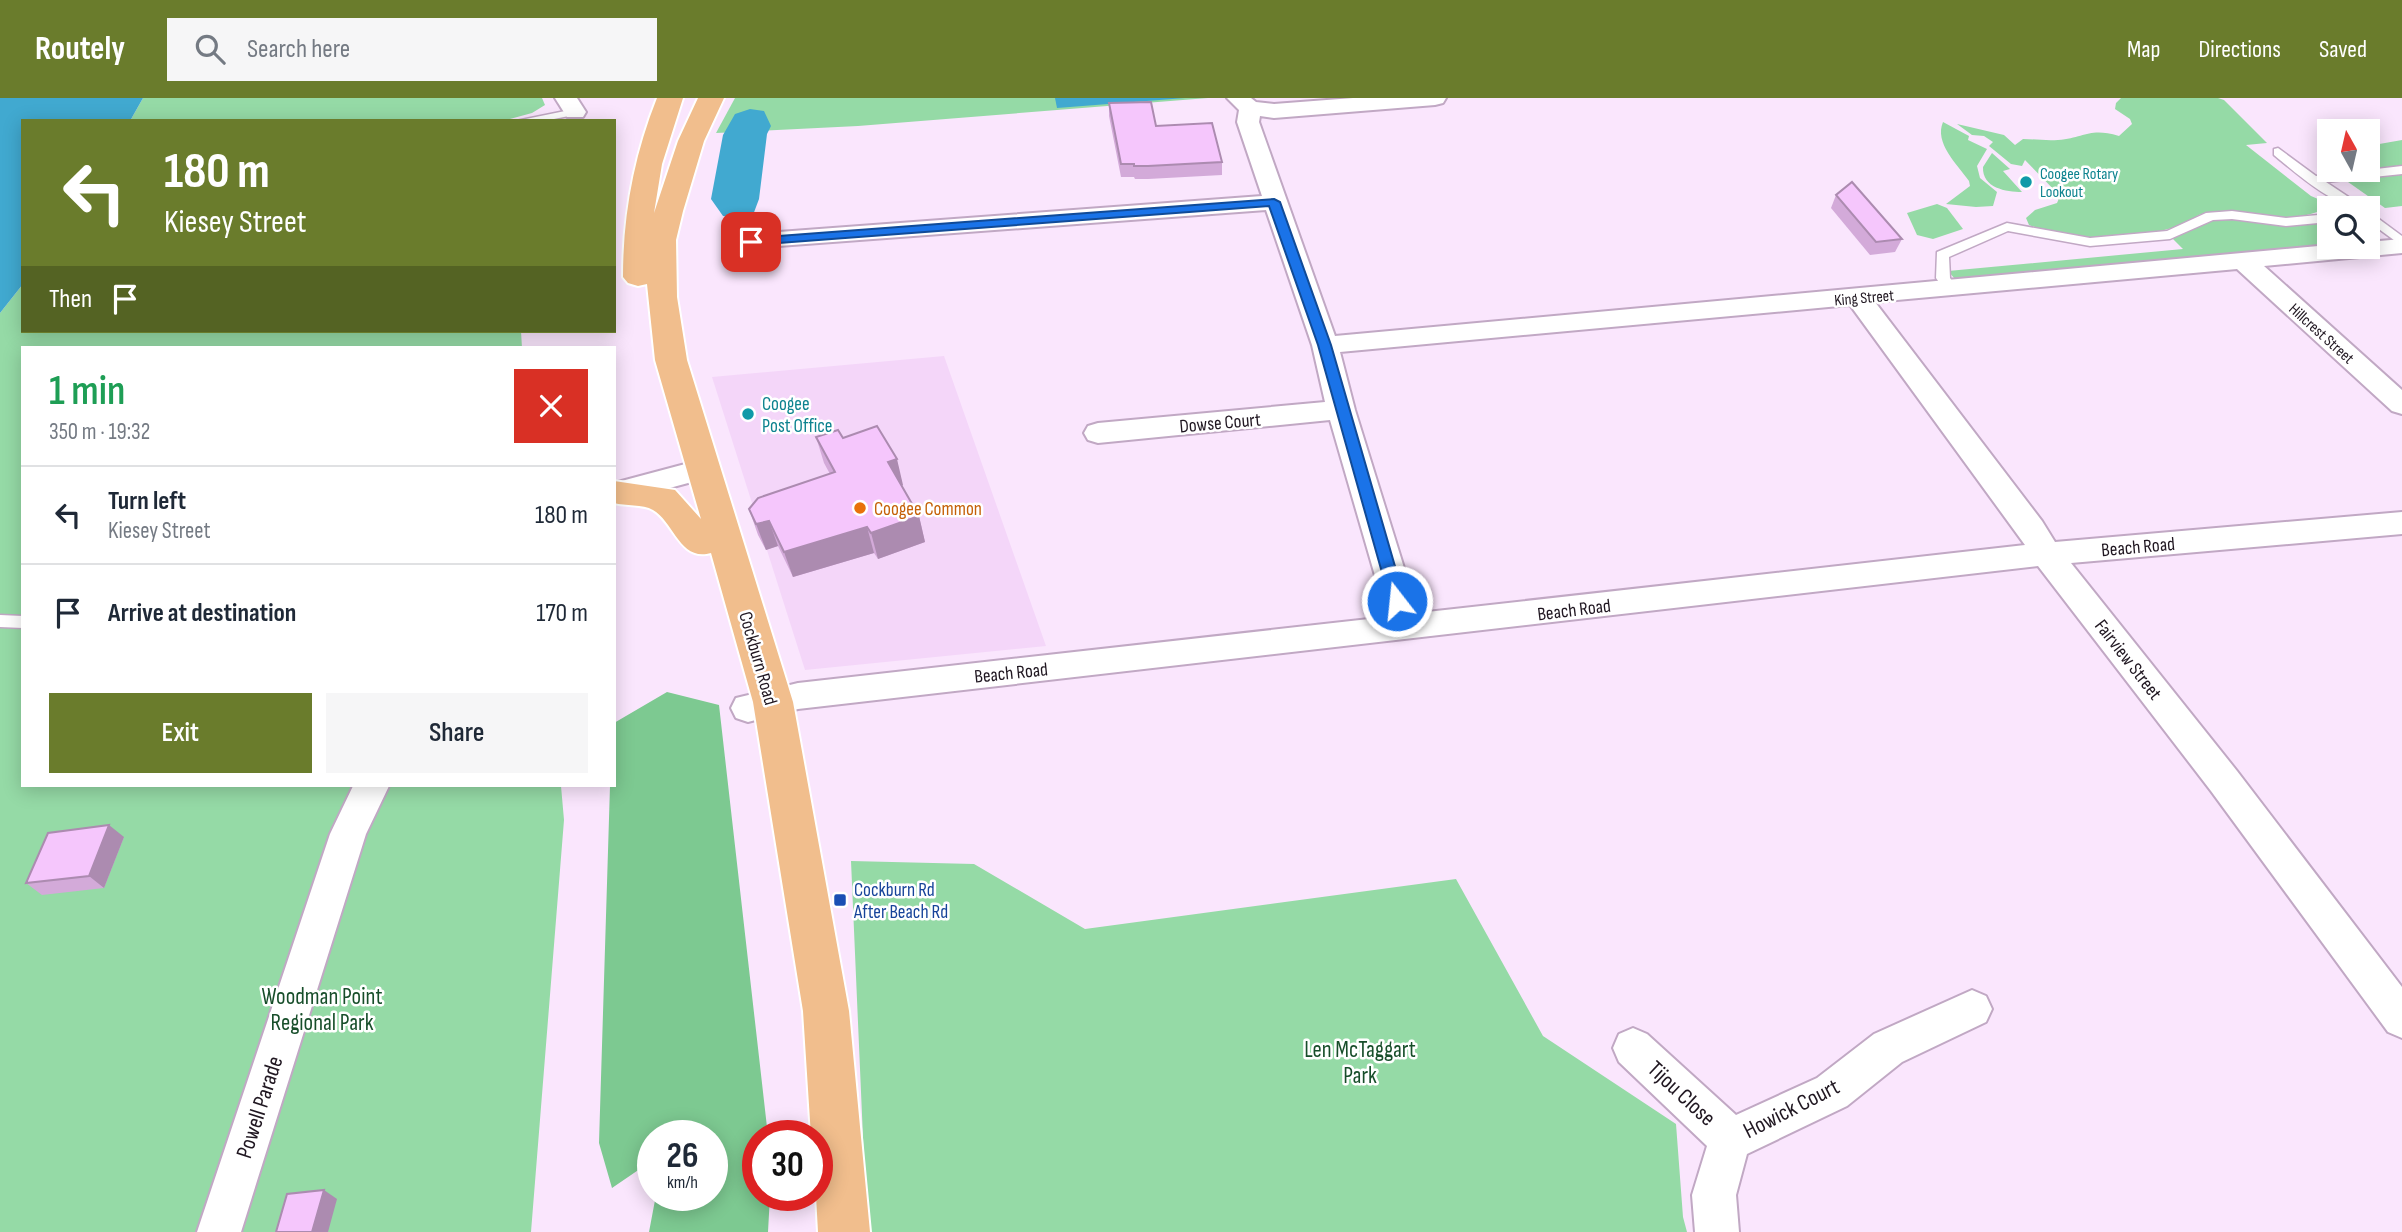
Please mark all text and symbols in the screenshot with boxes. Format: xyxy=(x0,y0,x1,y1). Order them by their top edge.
search box xyxy=(167,18,657,81)
text: Routely xyxy=(35,29,125,69)
icon: search xyxy=(191,30,229,68)
text: Search here xyxy=(247,34,350,65)
text: Map xyxy=(2127,35,2160,64)
text: Directions xyxy=(2198,35,2281,64)
text: Saved xyxy=(2319,35,2367,64)
north arrow xyxy=(2317,119,2380,182)
map controls xyxy=(2317,119,2380,259)
text: 180 m xyxy=(164,143,270,202)
icon: left xyxy=(49,147,140,238)
place label: Coogee Rotary Lookout xyxy=(2040,165,2118,202)
marker: Coogee Rotary Lookout xyxy=(2018,174,2034,190)
button: search xyxy=(2317,196,2380,259)
text: Kiesey Street xyxy=(164,203,306,242)
pin xyxy=(721,212,781,272)
icon: arrive xyxy=(732,223,770,261)
icon: arrive xyxy=(106,280,144,318)
text: Then xyxy=(49,284,92,315)
street label: King Street xyxy=(1834,286,1895,311)
street label: Hillcrest Street xyxy=(2285,300,2358,368)
text: 1 min xyxy=(49,366,125,417)
button: close xyxy=(514,369,588,443)
place label: Coogee Post Office xyxy=(762,393,833,438)
marker: Coogee Post Office xyxy=(740,406,756,422)
street label: Dowse Court xyxy=(1178,408,1262,439)
text: 350 m · 19:32 xyxy=(49,418,150,446)
text: Turn left xyxy=(108,486,186,517)
icon: left xyxy=(49,496,87,534)
place label: Coogee Common xyxy=(874,498,982,521)
text: 180 m xyxy=(535,500,588,531)
marker: Coogee Common xyxy=(852,500,868,516)
text: Kiesey Street xyxy=(108,517,210,545)
street label: Beach Road xyxy=(2100,533,2176,562)
position arrow xyxy=(1360,564,1434,638)
icon: arrive xyxy=(49,594,87,632)
street label: Beach Road xyxy=(1536,595,1612,626)
text: Arrive at destination xyxy=(108,598,296,629)
text: 170 m xyxy=(536,598,588,629)
street label: Cockburn Road xyxy=(733,609,782,708)
street label: Fairview Street xyxy=(2089,615,2166,705)
street label: Beach Road xyxy=(973,658,1049,689)
button: Exit xyxy=(49,693,312,773)
button: Share xyxy=(326,693,588,773)
place label: Cockburn Rd After Beach Rd xyxy=(853,879,948,924)
marker: Cockburn Rd After Beach Rd xyxy=(832,892,848,908)
park label: Woodman Point Regional Park xyxy=(262,983,382,1037)
park label: Len McTaggart Park xyxy=(1304,1036,1416,1090)
street label: Powell Parade xyxy=(230,1053,290,1162)
street label: Tijou Close xyxy=(1641,1055,1721,1132)
street label: Howick Court xyxy=(1739,1073,1844,1145)
speed limit sign: 30 xyxy=(742,1120,833,1211)
text: 26 xyxy=(667,1135,698,1178)
text: km/h xyxy=(667,1172,698,1193)

